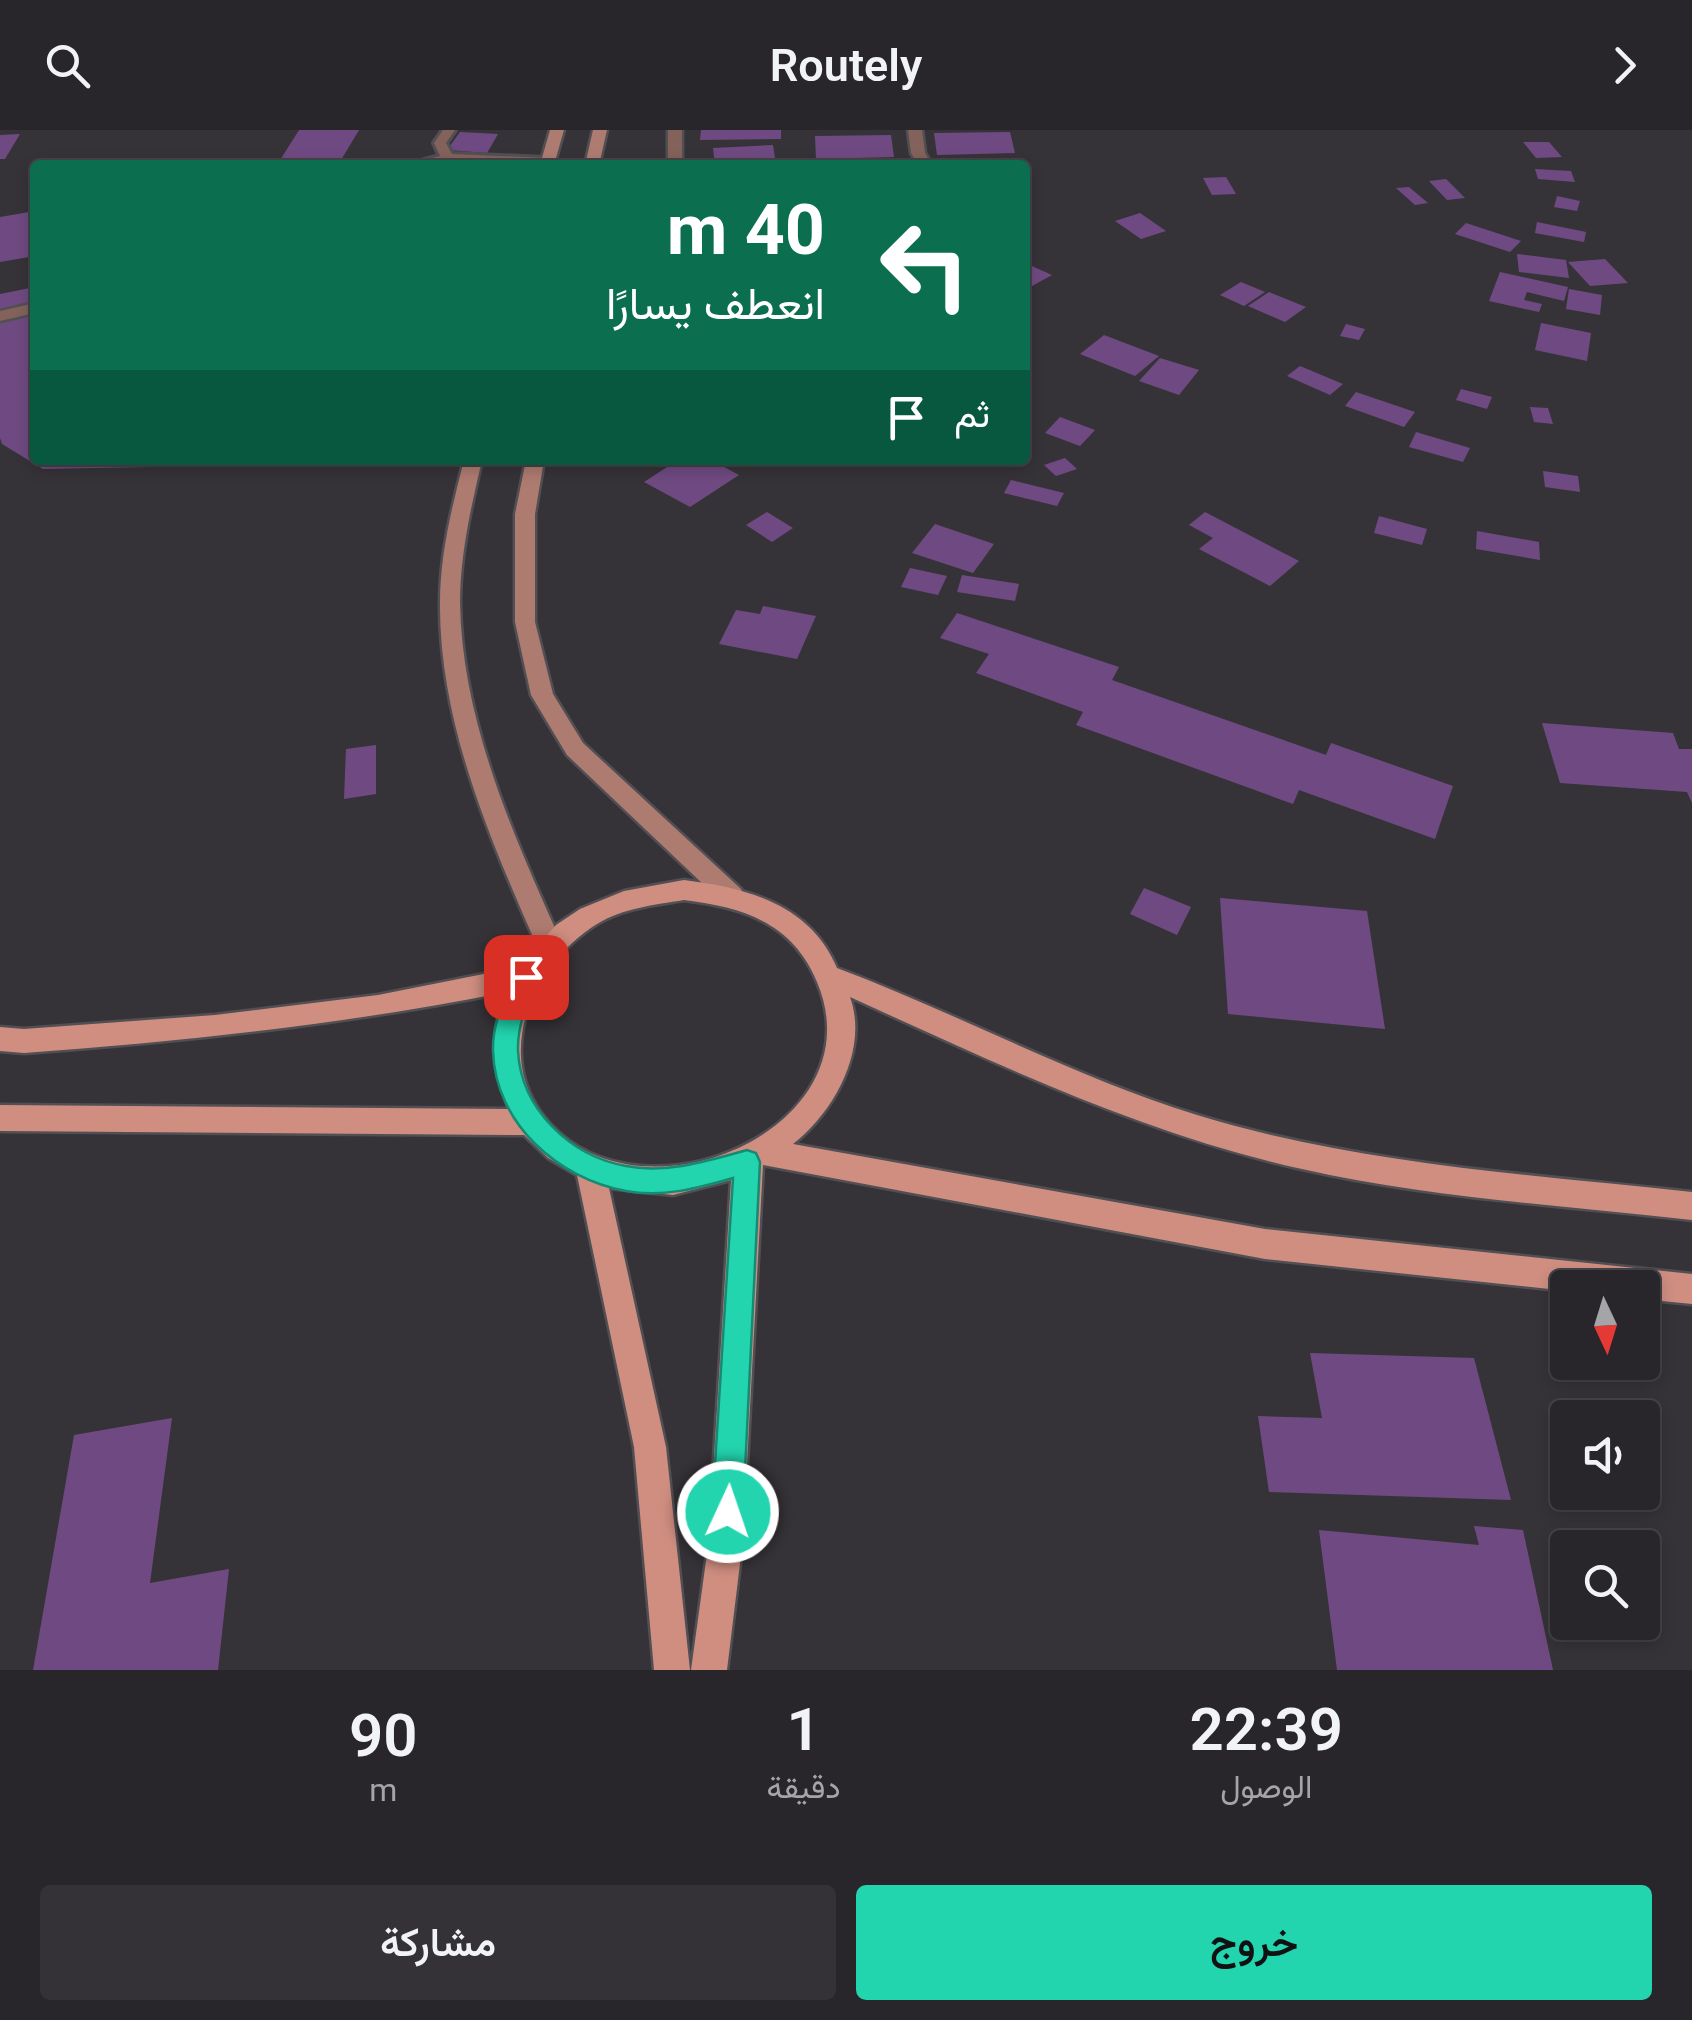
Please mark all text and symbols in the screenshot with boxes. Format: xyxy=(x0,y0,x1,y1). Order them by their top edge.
icon: search xyxy=(40,38,95,93)
icon: forward xyxy=(1597,38,1652,93)
text: Routely xyxy=(770,39,922,92)
text: 40 m xyxy=(667,189,825,271)
icon: left xyxy=(860,200,990,330)
text: انعطف يسارًا xyxy=(606,277,825,330)
icon: arrive xyxy=(879,390,934,445)
text: ثم xyxy=(954,392,990,436)
pin xyxy=(484,935,569,1020)
icon: arrive xyxy=(499,950,554,1005)
north arrow xyxy=(1550,1270,1660,1380)
map controls xyxy=(1550,1270,1660,1640)
button: sound xyxy=(1550,1400,1660,1510)
position arrow xyxy=(676,1460,780,1564)
button: search xyxy=(1550,1530,1660,1640)
text: 1 xyxy=(786,1694,821,1765)
text: 22:39 xyxy=(1190,1694,1343,1765)
text: 90 xyxy=(349,1700,418,1771)
text: دقيقة xyxy=(767,1768,841,1806)
text: الوصول xyxy=(1220,1768,1312,1806)
text: m xyxy=(369,1771,397,1809)
button: مشاركة xyxy=(40,1885,836,2000)
button: خروج xyxy=(856,1885,1652,2000)

